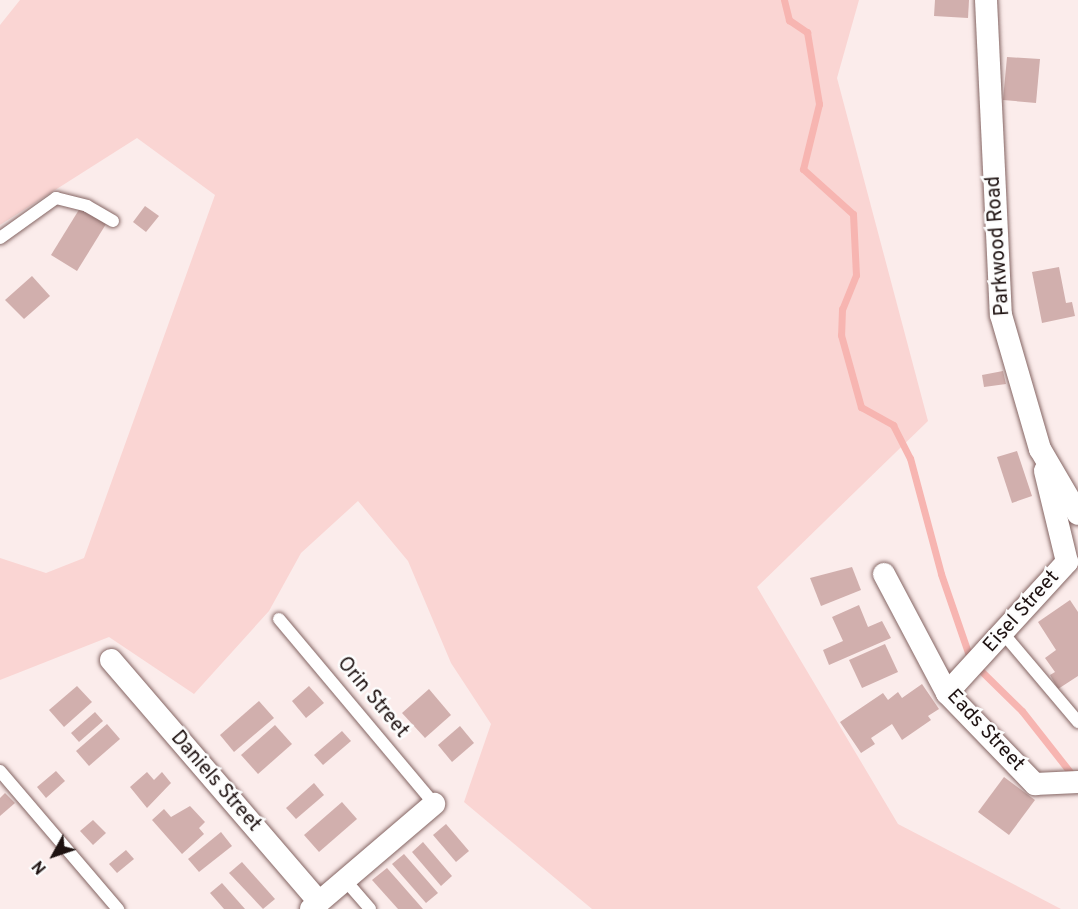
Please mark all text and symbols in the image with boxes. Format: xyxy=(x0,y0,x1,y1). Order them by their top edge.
street label: Parkwood Road xyxy=(982,175,1016,317)
street label: Eisel Street xyxy=(979,566,1065,658)
street label: Orin Street xyxy=(331,653,413,743)
street label: Eads Street xyxy=(941,685,1029,777)
street label: Daniels Street xyxy=(165,727,265,837)
north arrow xyxy=(24,825,84,885)
text: N xyxy=(29,856,52,877)

